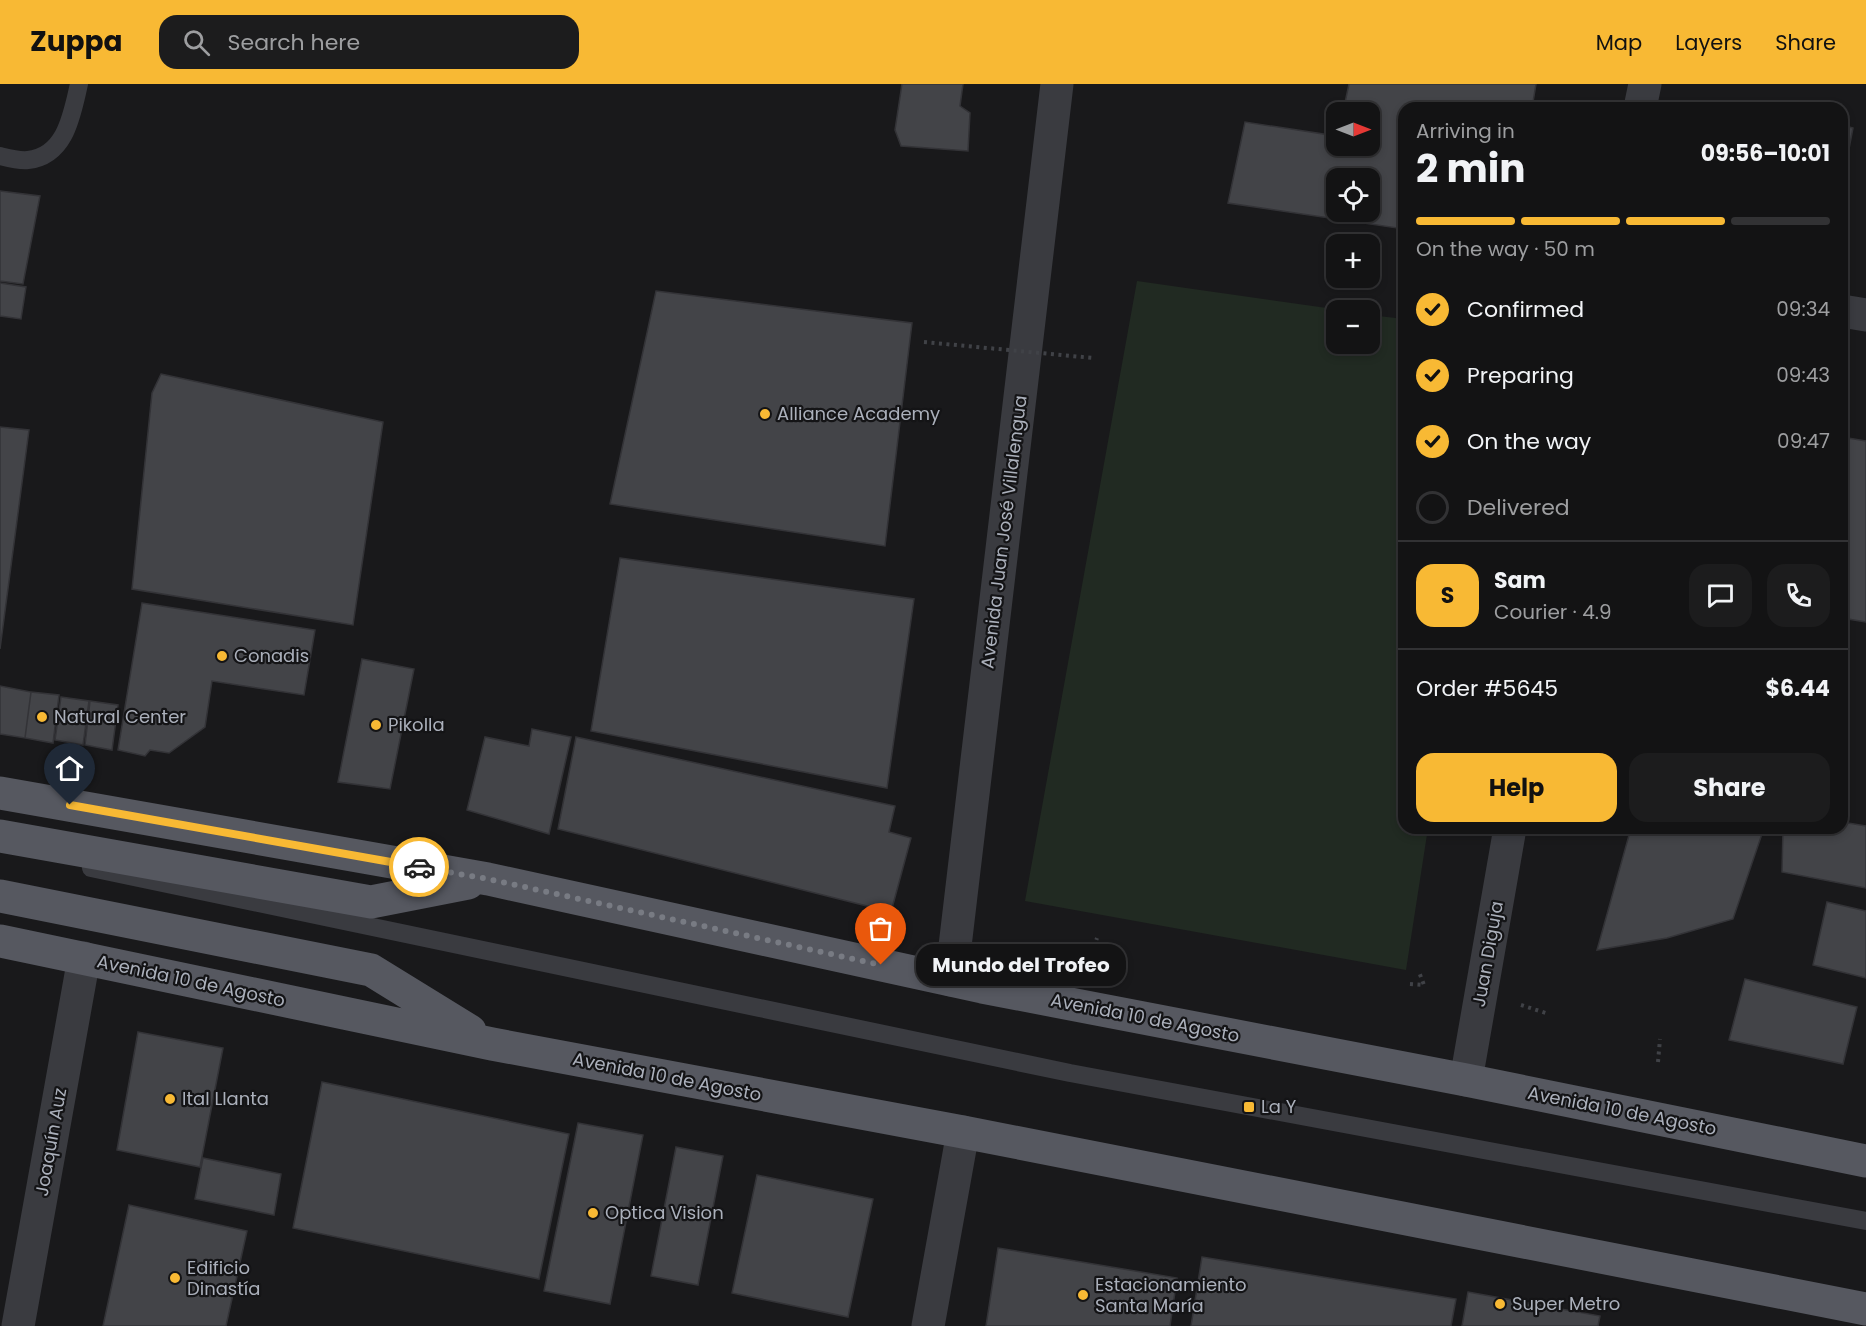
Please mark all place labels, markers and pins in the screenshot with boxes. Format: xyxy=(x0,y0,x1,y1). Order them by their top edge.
place label: Alliance Academy xyxy=(777,401,940,426)
marker: Alliance Academy xyxy=(758,407,772,421)
place label: Conadis xyxy=(234,643,309,668)
marker: Conadis xyxy=(215,649,229,663)
place label: Natural Center xyxy=(54,704,186,729)
marker: Natural Center xyxy=(35,710,49,724)
place label: Pikolla xyxy=(388,712,445,737)
marker: Pikolla xyxy=(369,718,383,732)
pin xyxy=(44,743,95,805)
pin xyxy=(855,903,906,965)
callout: Mundo del Trofeo xyxy=(917,944,1127,986)
place label: Ital Llanta xyxy=(182,1086,269,1111)
marker: Ital Llanta xyxy=(163,1092,177,1106)
place label: La Y xyxy=(1261,1094,1297,1119)
marker: La Y xyxy=(1242,1100,1256,1114)
place label: Optica Vision xyxy=(605,1200,724,1225)
marker: Optica Vision xyxy=(586,1206,600,1220)
place label: Edificio Dinastía xyxy=(187,1255,260,1301)
marker: Edificio Dinastía xyxy=(168,1271,182,1285)
place label: Estacionamiento Santa María xyxy=(1095,1272,1247,1318)
marker: Estacionamiento Santa María xyxy=(1076,1288,1090,1302)
place label: Super Metro xyxy=(1512,1291,1620,1316)
marker: Super Metro xyxy=(1493,1297,1507,1311)

